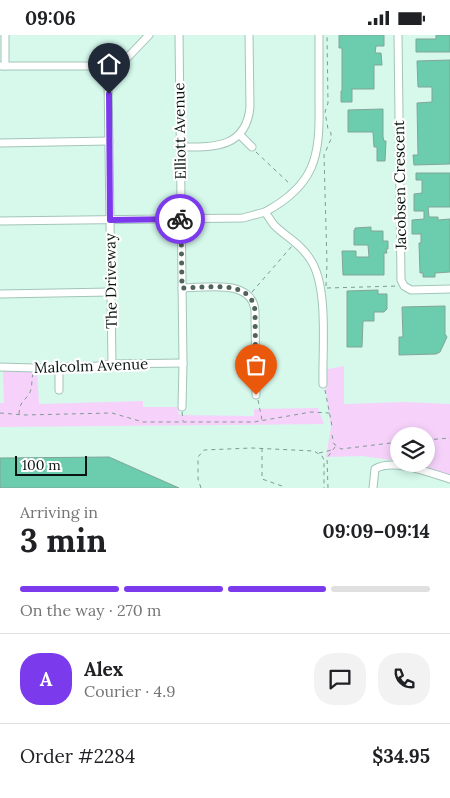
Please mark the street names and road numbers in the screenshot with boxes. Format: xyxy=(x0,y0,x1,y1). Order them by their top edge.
street label: Elliott Avenue xyxy=(169,82,190,180)
street label: Jacobsen Crescent xyxy=(389,120,410,251)
street label: The Driveway xyxy=(100,233,121,329)
street label: Malcolm Avenue xyxy=(33,354,149,377)

